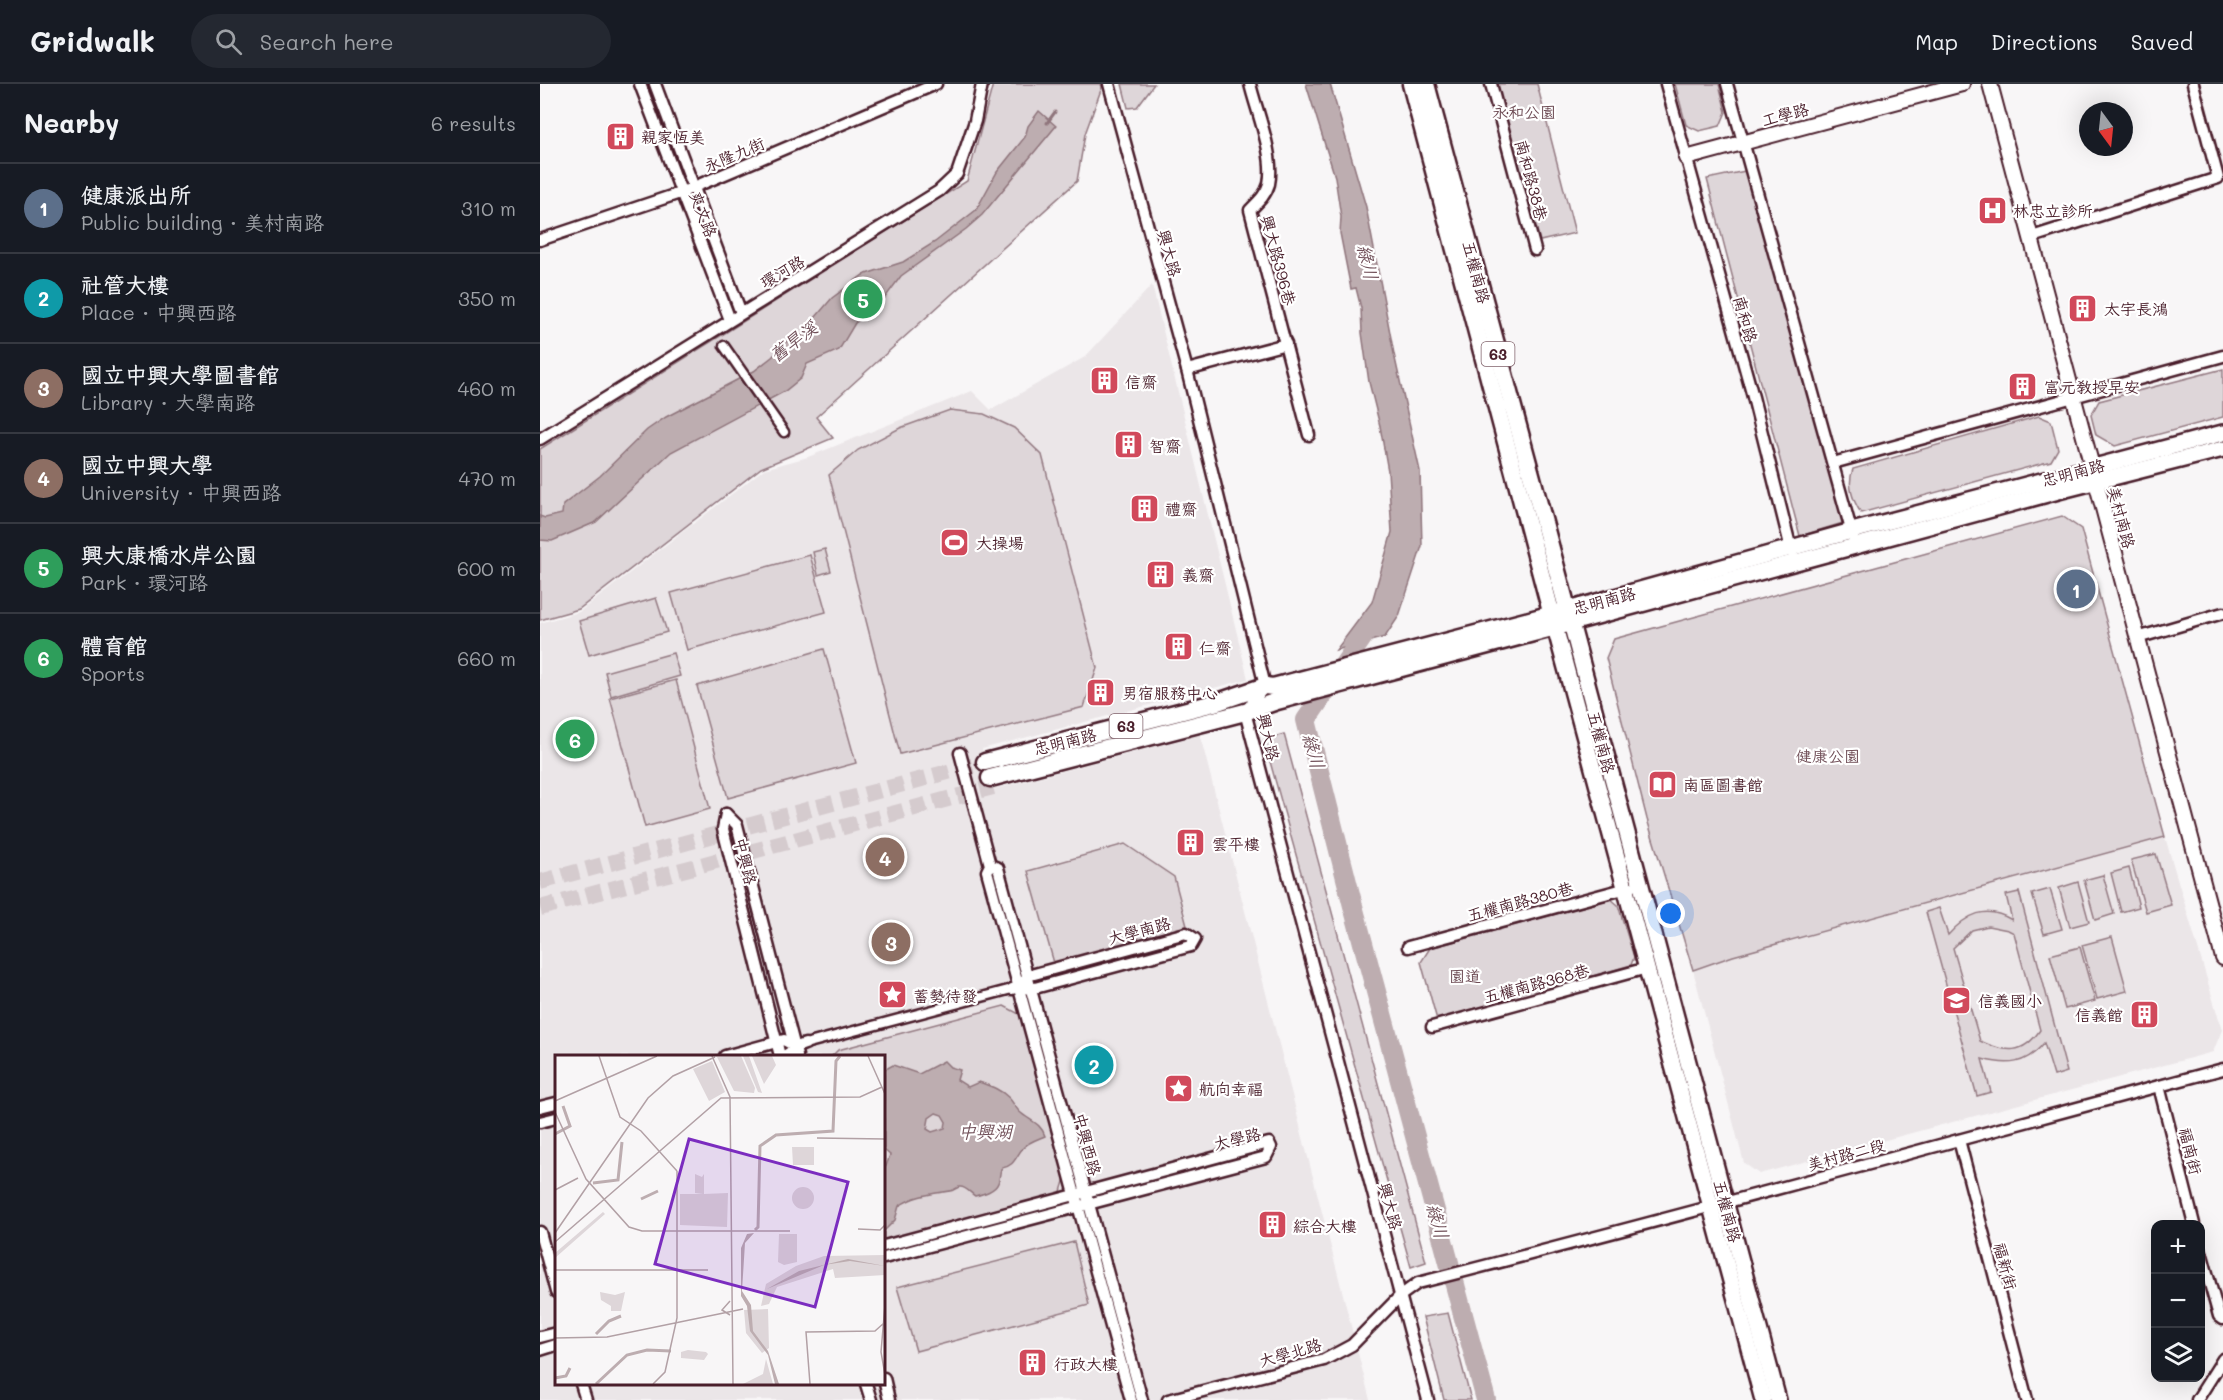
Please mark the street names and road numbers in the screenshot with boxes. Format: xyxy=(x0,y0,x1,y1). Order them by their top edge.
street label: 工學路 xyxy=(1759,98,1811,130)
street label: 永隆九街 xyxy=(700,132,768,176)
street label: 南和路38巷 xyxy=(1511,137,1553,223)
street label: 爽文路 xyxy=(686,188,722,240)
street label: 興大路396巷 xyxy=(1257,213,1301,307)
street label: 興大路 xyxy=(1154,227,1186,279)
street label: 五權南路 xyxy=(1459,238,1495,306)
street label: 環河路 xyxy=(756,250,808,292)
street label: 南和路 xyxy=(1729,293,1763,345)
road number: 63 xyxy=(1482,342,1514,366)
street label: 忠明南路 xyxy=(2039,454,2107,490)
street label: 美村南路 xyxy=(2104,483,2140,551)
street label: 忠明南路 xyxy=(1570,582,1638,618)
street label: 五權南路 xyxy=(1584,708,1620,776)
street label: 興大路 xyxy=(1253,711,1285,763)
road number: 63 xyxy=(1110,714,1142,738)
street label: 忠明南路 xyxy=(1031,723,1099,759)
street label: 中興路 xyxy=(730,835,762,887)
street label: 五權南路380巷 xyxy=(1465,877,1575,925)
street label: 大學南路 xyxy=(1105,912,1173,948)
street label: 五權南路368巷 xyxy=(1481,959,1591,1007)
street label: 中興西路 xyxy=(1070,1110,1106,1178)
street label: 大學路 xyxy=(1211,1122,1263,1154)
street label: 福南街 xyxy=(2175,1125,2207,1177)
street label: 美村路二段 xyxy=(1805,1134,1887,1174)
street label: 五權南路 xyxy=(1710,1177,1746,1245)
street label: 興大路 xyxy=(1375,1180,1407,1232)
street label: 福新街 xyxy=(1990,1240,2022,1292)
street label: 大學北路 xyxy=(1256,1333,1324,1371)

